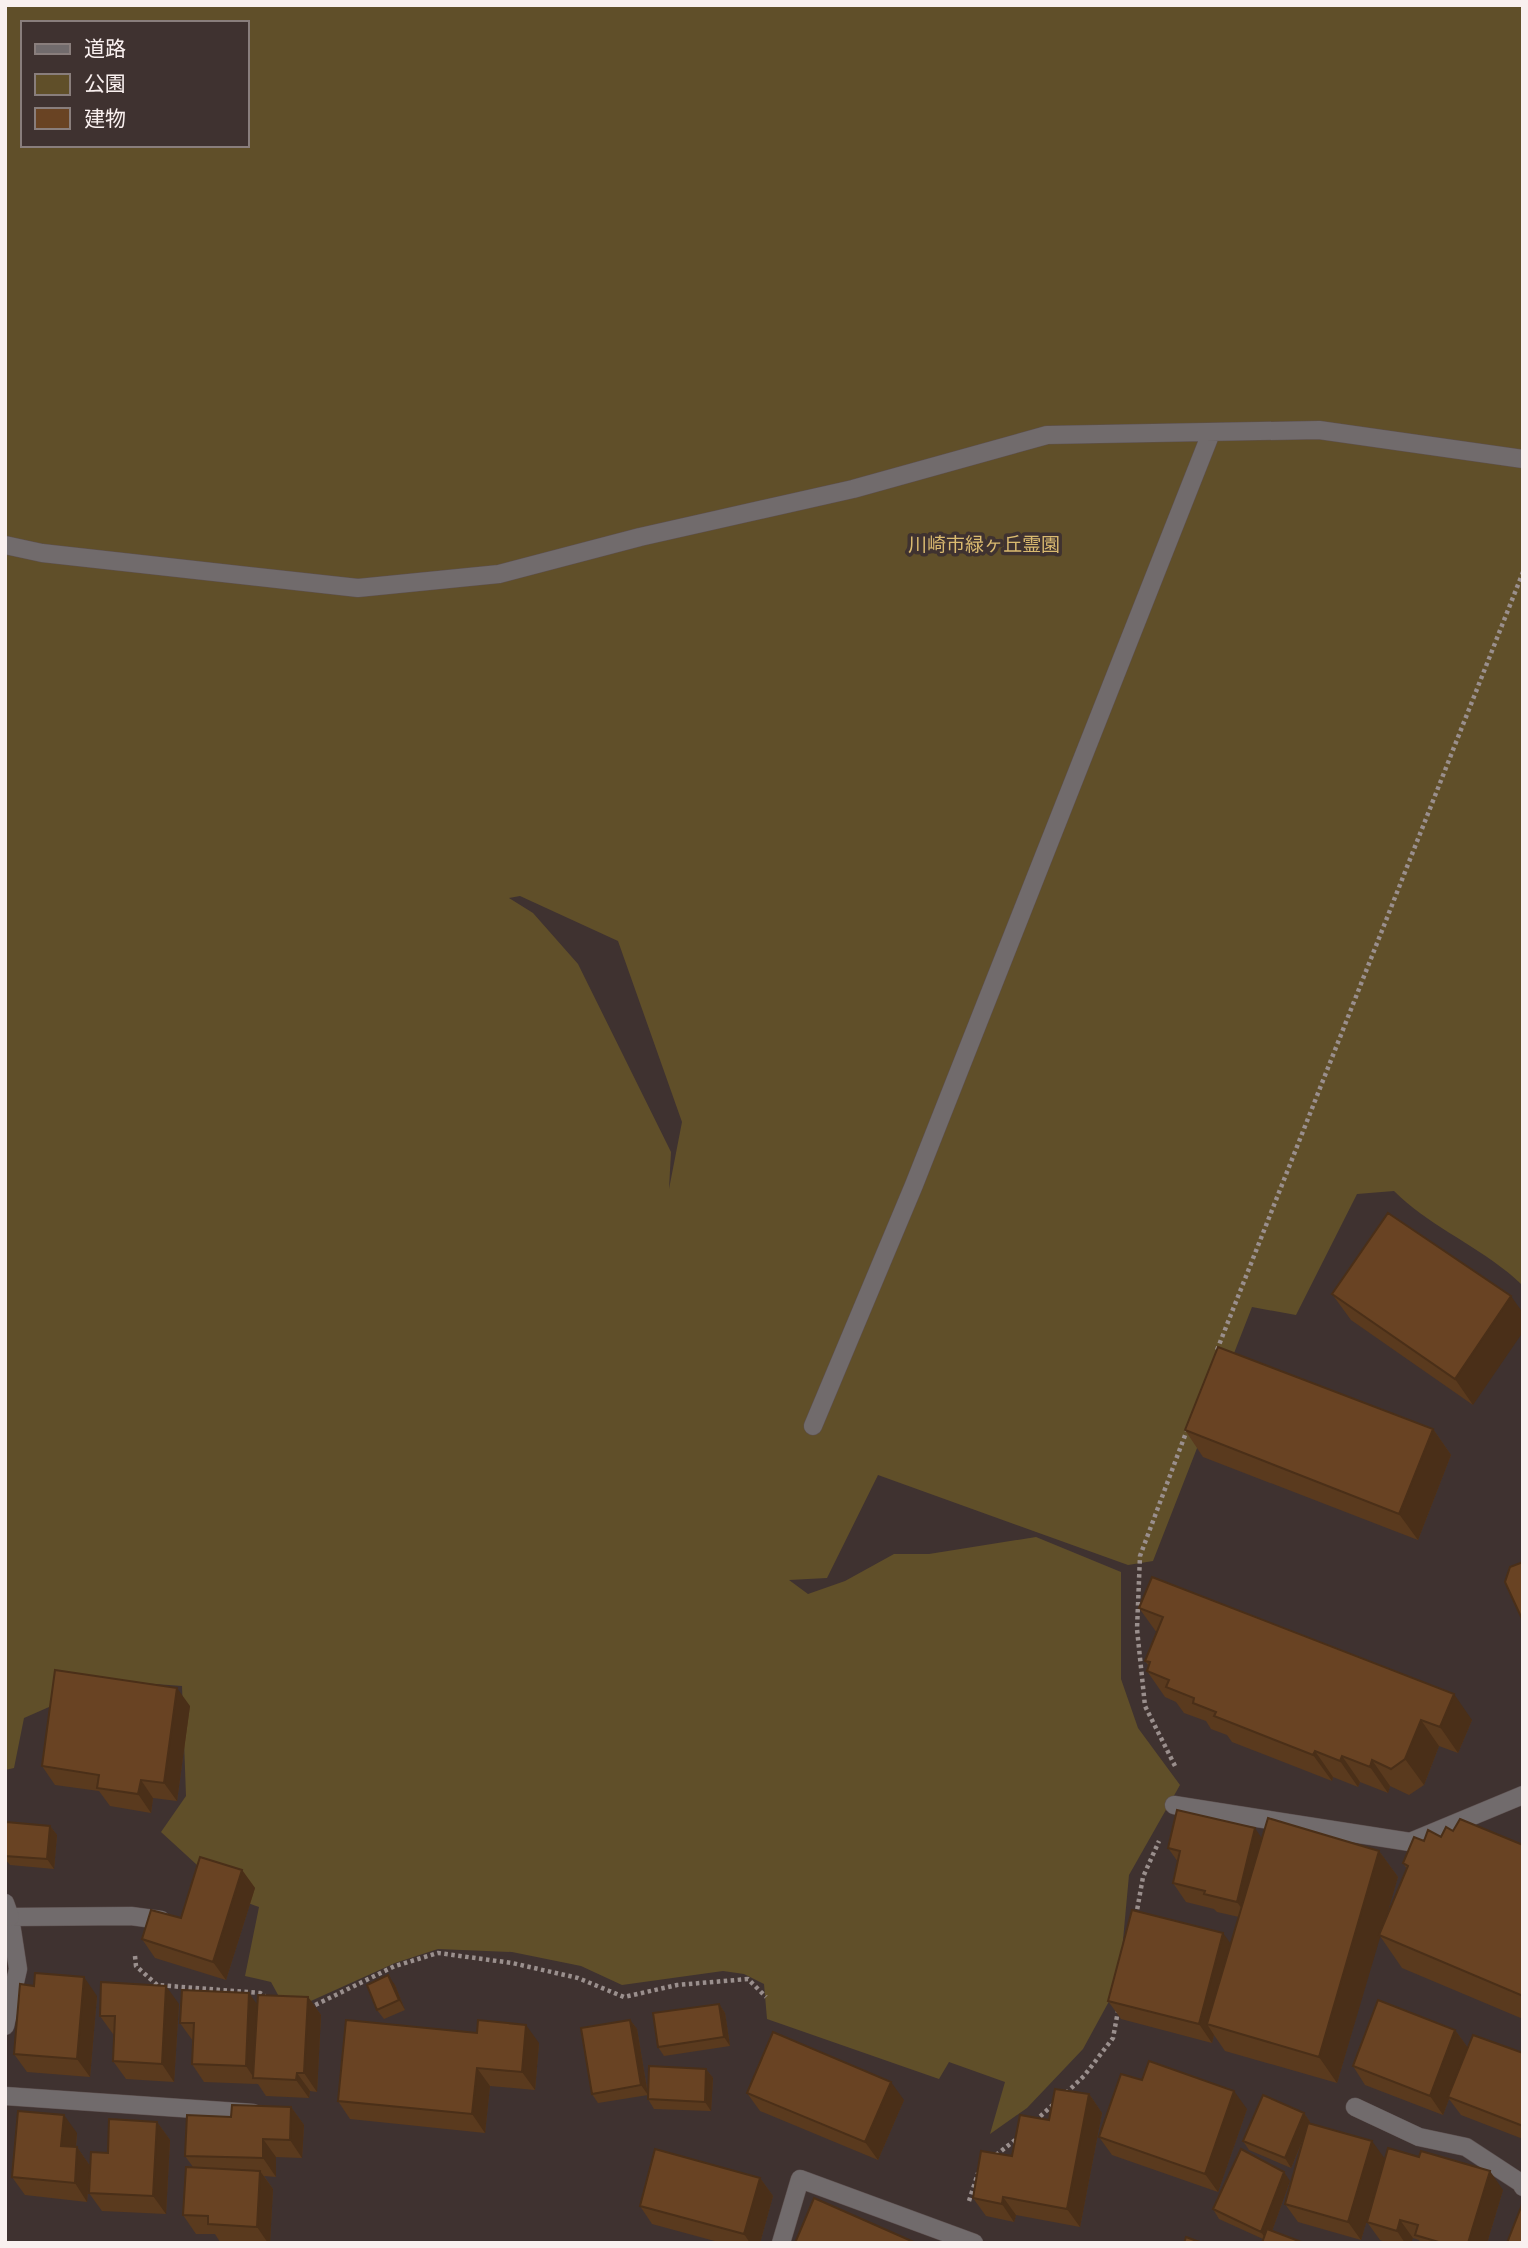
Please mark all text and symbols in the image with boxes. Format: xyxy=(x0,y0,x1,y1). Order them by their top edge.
legend xyxy=(21,21,248,147)
text: 道路 xyxy=(84,37,126,60)
text: 公園 xyxy=(84,72,126,95)
text: 建物 xyxy=(84,107,126,130)
park label: 川崎市緑ヶ丘霊園 xyxy=(908,534,1060,555)

